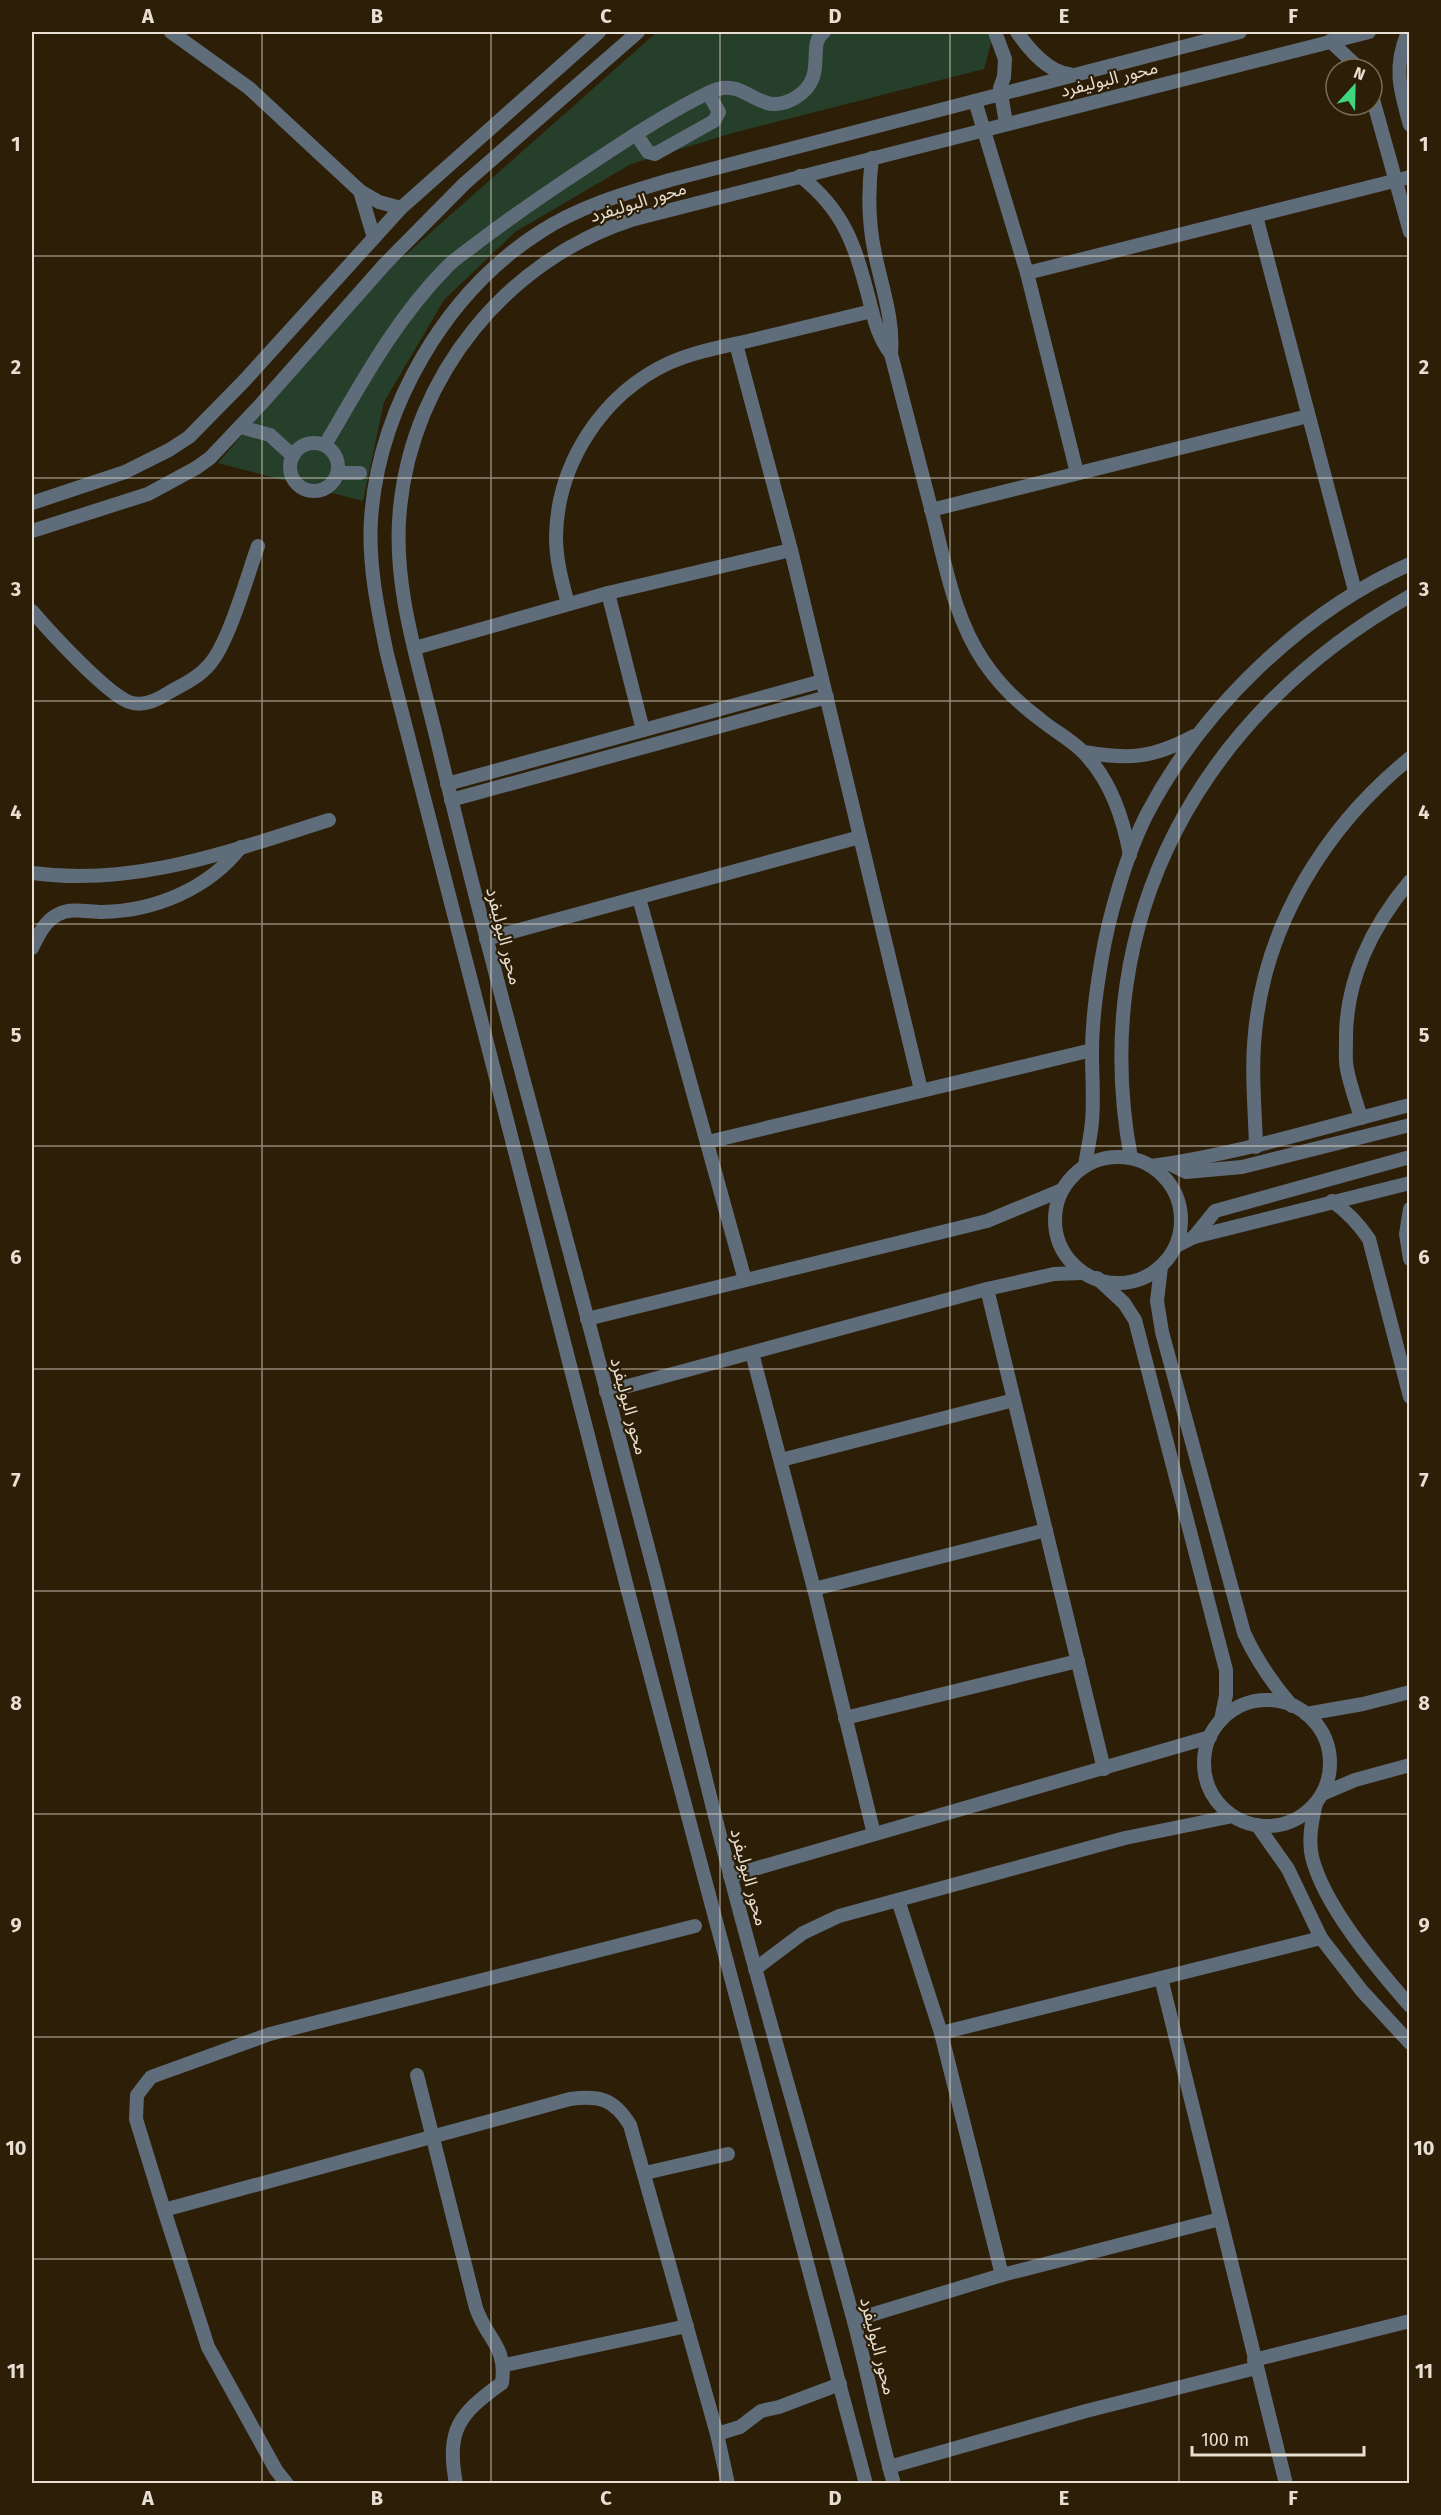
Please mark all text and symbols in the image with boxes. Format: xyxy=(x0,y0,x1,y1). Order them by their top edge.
text: A xyxy=(141,4,155,28)
text: B xyxy=(371,4,383,28)
text: C xyxy=(600,4,612,28)
text: D xyxy=(828,4,842,28)
text: E xyxy=(1059,4,1069,28)
text: F xyxy=(1288,4,1298,28)
street label: محور البوليفرد xyxy=(1058,56,1160,102)
north arrow xyxy=(1324,57,1384,117)
text: N xyxy=(1351,63,1368,84)
text: 1 xyxy=(11,132,21,156)
text: 1 xyxy=(1419,132,1429,156)
street label: محور البوليفرد xyxy=(587,177,689,227)
text: 2 xyxy=(11,355,21,379)
text: 2 xyxy=(1419,355,1429,379)
text: 3 xyxy=(10,577,21,601)
text: 3 xyxy=(1418,577,1429,601)
text: 4 xyxy=(10,800,22,824)
text: 4 xyxy=(1418,800,1430,824)
street label: محور البوليفرد xyxy=(481,885,527,987)
text: 5 xyxy=(11,1023,22,1047)
text: 5 xyxy=(1419,1023,1430,1047)
text: 6 xyxy=(10,1245,22,1269)
text: 6 xyxy=(1418,1245,1430,1269)
street label: محور البوليفرد xyxy=(605,1355,653,1457)
text: 7 xyxy=(11,1468,21,1492)
text: 7 xyxy=(1419,1468,1429,1492)
text: 8 xyxy=(10,1691,22,1715)
text: 8 xyxy=(1418,1691,1430,1715)
street label: محور البوليفرد xyxy=(725,1826,773,1928)
text: 9 xyxy=(10,1913,22,1937)
text: 9 xyxy=(1418,1913,1430,1937)
text: 10 xyxy=(6,2136,26,2160)
text: 10 xyxy=(1414,2136,1434,2160)
street label: محور البوليفرد xyxy=(855,2295,901,2397)
text: 11 xyxy=(7,2359,25,2383)
text: 11 xyxy=(1415,2359,1433,2383)
scale bar xyxy=(1192,2419,1364,2457)
text: 100 m xyxy=(1201,2429,1249,2451)
text: A xyxy=(141,2486,155,2510)
text: B xyxy=(371,2486,383,2510)
text: C xyxy=(600,2486,612,2510)
text: D xyxy=(828,2486,842,2510)
text: E xyxy=(1059,2486,1069,2510)
text: F xyxy=(1288,2486,1298,2510)

